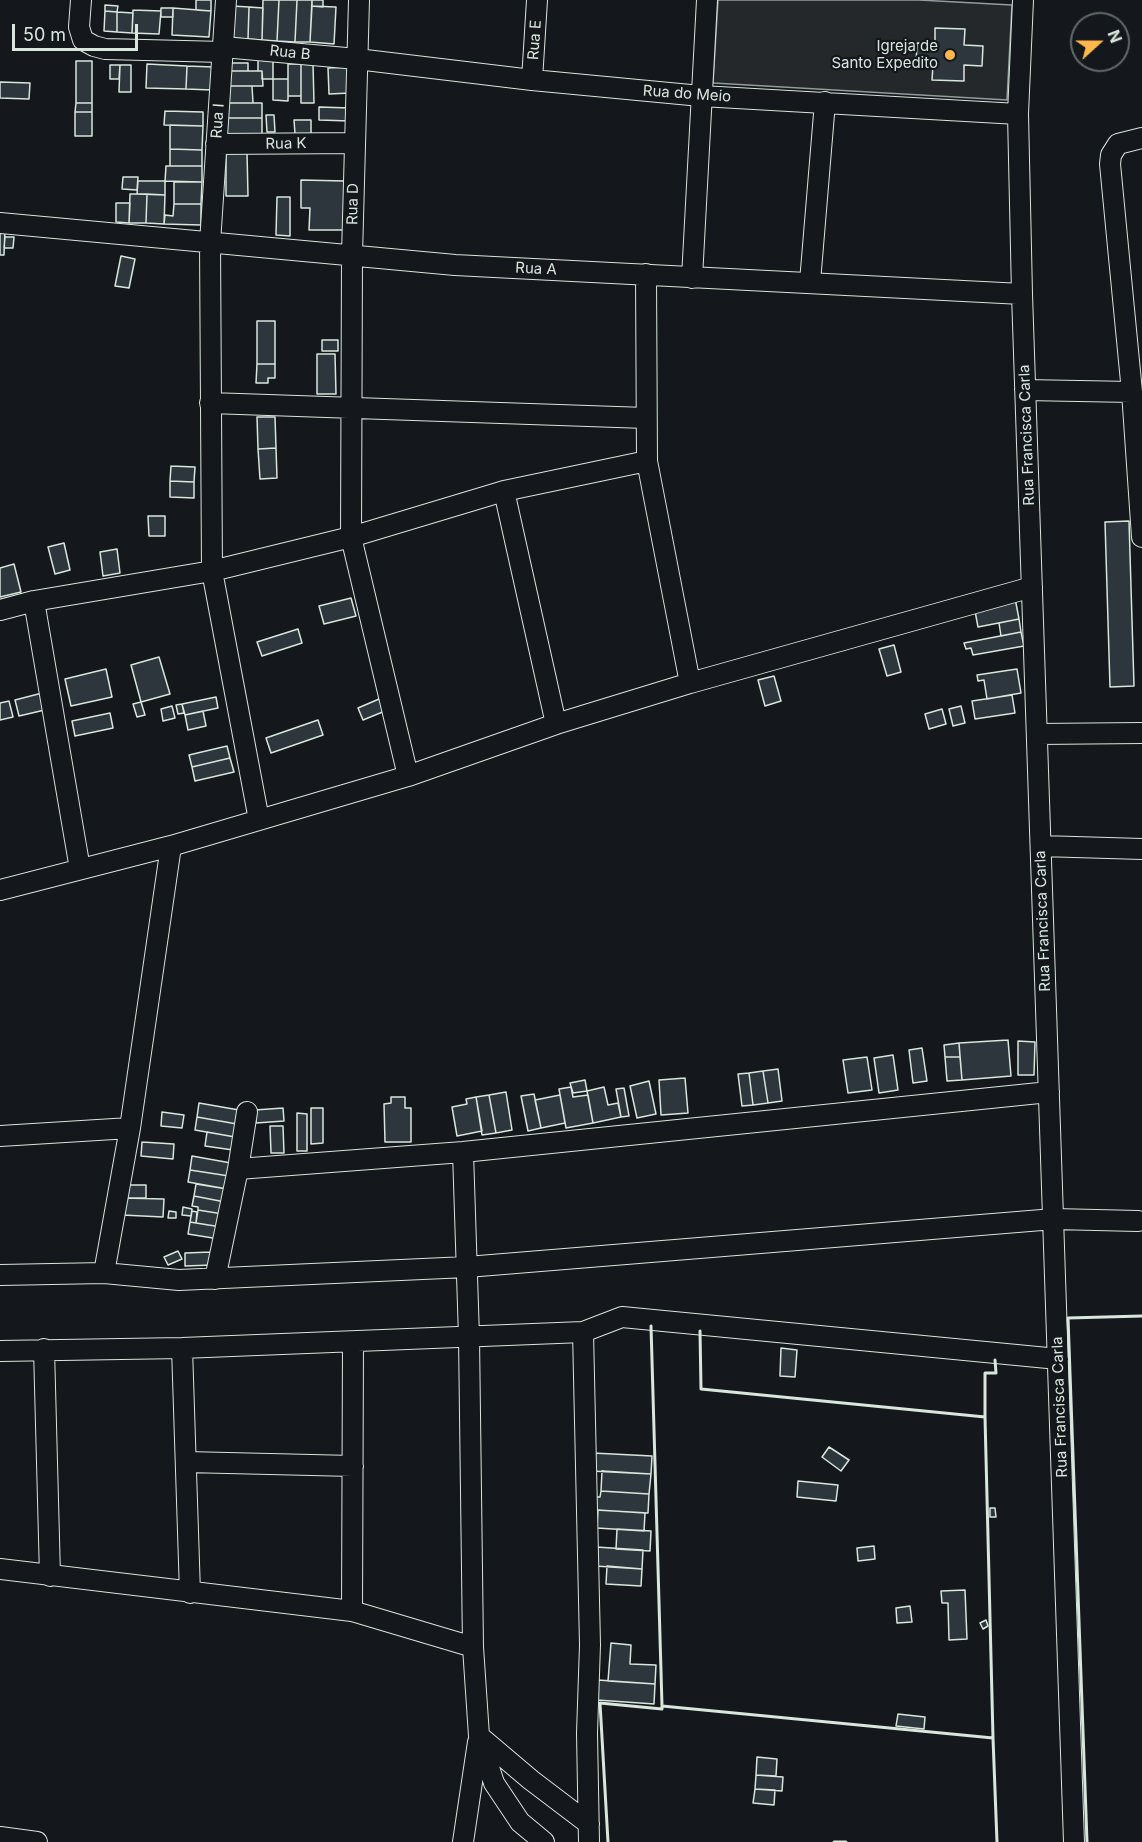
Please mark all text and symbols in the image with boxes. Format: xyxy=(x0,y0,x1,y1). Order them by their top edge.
scale bar xyxy=(15,12,141,50)
north arrow xyxy=(1070,12,1130,72)
street label: Rua E xyxy=(525,19,545,61)
text: 50 m xyxy=(23,24,66,45)
text: N xyxy=(1103,27,1126,46)
place label: Igreja de Santo Expedito xyxy=(831,37,938,72)
street label: Rua B xyxy=(269,42,311,64)
marker: Igreja de Santo Expedito xyxy=(943,48,957,62)
street label: Rua do Meio xyxy=(642,82,732,106)
street label: Rua I xyxy=(208,103,228,139)
street label: Rua K xyxy=(265,135,307,153)
street label: Rua D xyxy=(344,183,362,225)
street label: Rua A xyxy=(515,259,557,279)
street label: Rua Francisca Carla xyxy=(1016,364,1038,506)
street label: Rua Francisca Carla xyxy=(1032,850,1054,992)
street label: Rua Francisca Carla xyxy=(1049,1336,1071,1478)

